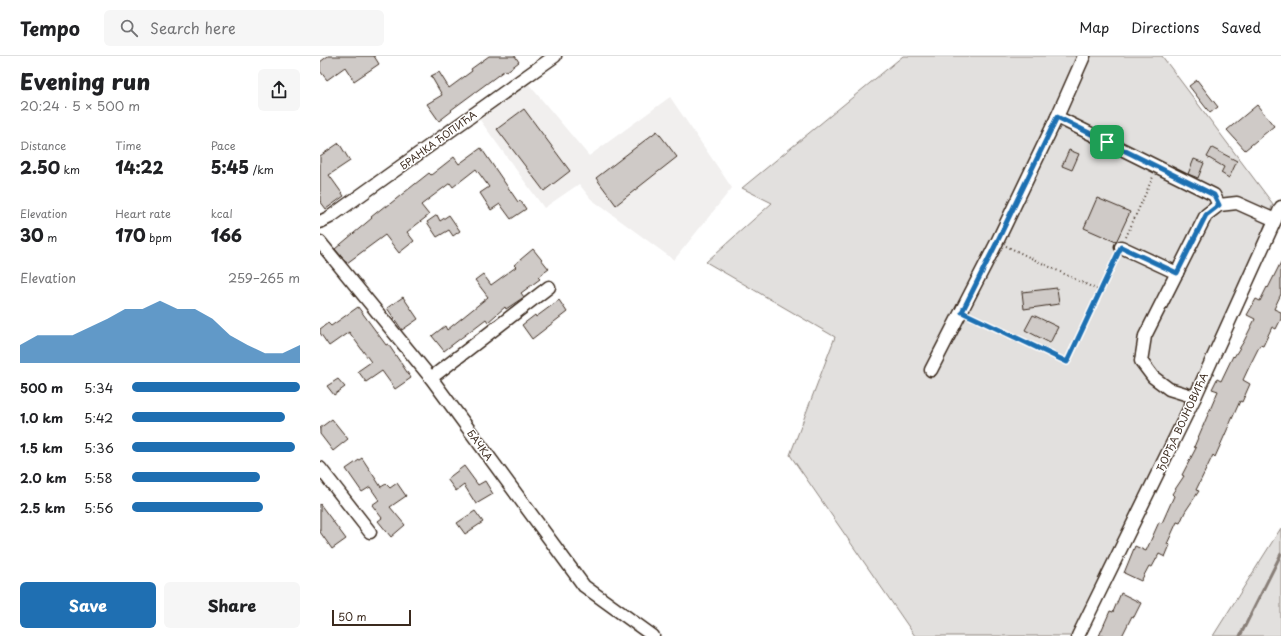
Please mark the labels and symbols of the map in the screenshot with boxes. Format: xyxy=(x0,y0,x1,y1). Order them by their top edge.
street label: БРАНКА ЋОПИЋА xyxy=(396,106,480,173)
pin xyxy=(1090,125,1124,159)
street label: ЂОРЂА ВОЈНОВИЋА xyxy=(1152,370,1211,474)
street label: БАЧКА xyxy=(464,426,497,464)
scale bar xyxy=(332,608,411,627)

